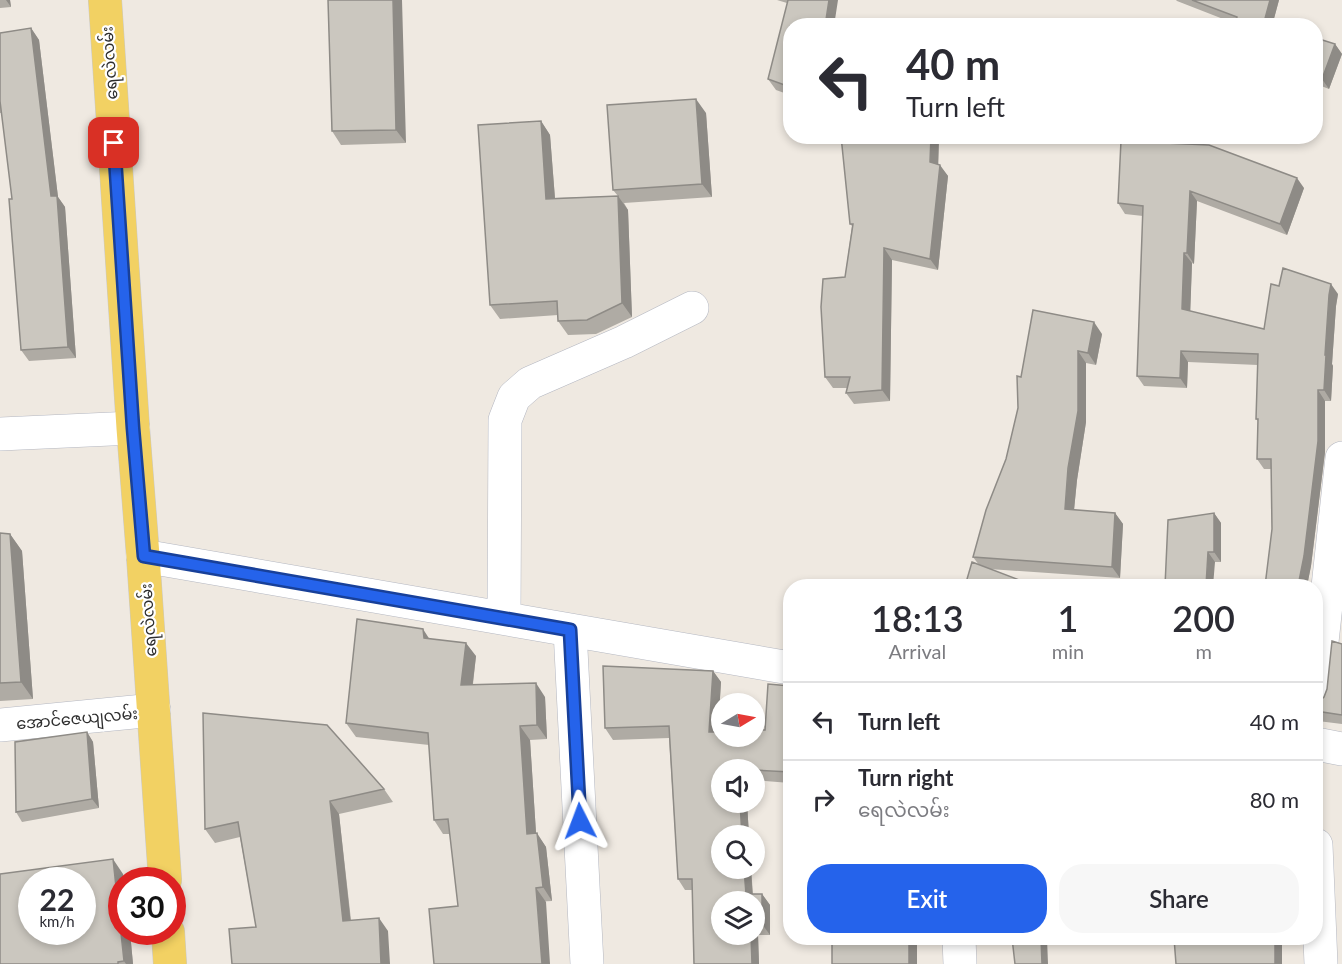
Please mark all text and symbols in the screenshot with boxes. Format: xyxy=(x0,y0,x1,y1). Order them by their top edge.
street label: ရေလဲလမ်း xyxy=(95,25,126,100)
text: 40 m xyxy=(906,39,1000,89)
icon: left xyxy=(807,42,885,120)
text: Turn left xyxy=(906,90,1005,123)
pin xyxy=(88,117,139,168)
icon: arrive xyxy=(97,126,130,159)
street label: ရေလဲလမ်း xyxy=(134,582,165,657)
text: 18:13 xyxy=(871,596,964,640)
text: 1 xyxy=(1058,596,1078,640)
text: 200 xyxy=(1172,596,1235,640)
text: Arrival xyxy=(889,639,946,663)
text: min xyxy=(1052,639,1084,663)
text: m xyxy=(1195,639,1212,663)
north arrow xyxy=(711,693,765,747)
map controls xyxy=(711,693,765,945)
street label: အောင်ဇေယျလမ်း xyxy=(15,702,139,737)
icon: left xyxy=(807,705,840,738)
text: Turn left xyxy=(858,708,940,735)
text: 40 m xyxy=(1250,708,1299,735)
button: sound xyxy=(711,759,765,813)
text: Turn right xyxy=(858,764,953,791)
icon: right xyxy=(807,783,840,816)
text: 80 m xyxy=(1250,786,1299,813)
position arrow xyxy=(548,789,612,853)
text: ရေလဲလမ်း xyxy=(858,797,950,821)
button: search xyxy=(711,825,765,879)
button: Exit xyxy=(807,864,1047,933)
button: Share xyxy=(1059,864,1299,933)
speed limit sign: 30 xyxy=(108,867,186,945)
text: 22 xyxy=(40,881,74,917)
button: layers xyxy=(711,891,765,945)
text: km/h xyxy=(39,912,75,930)

